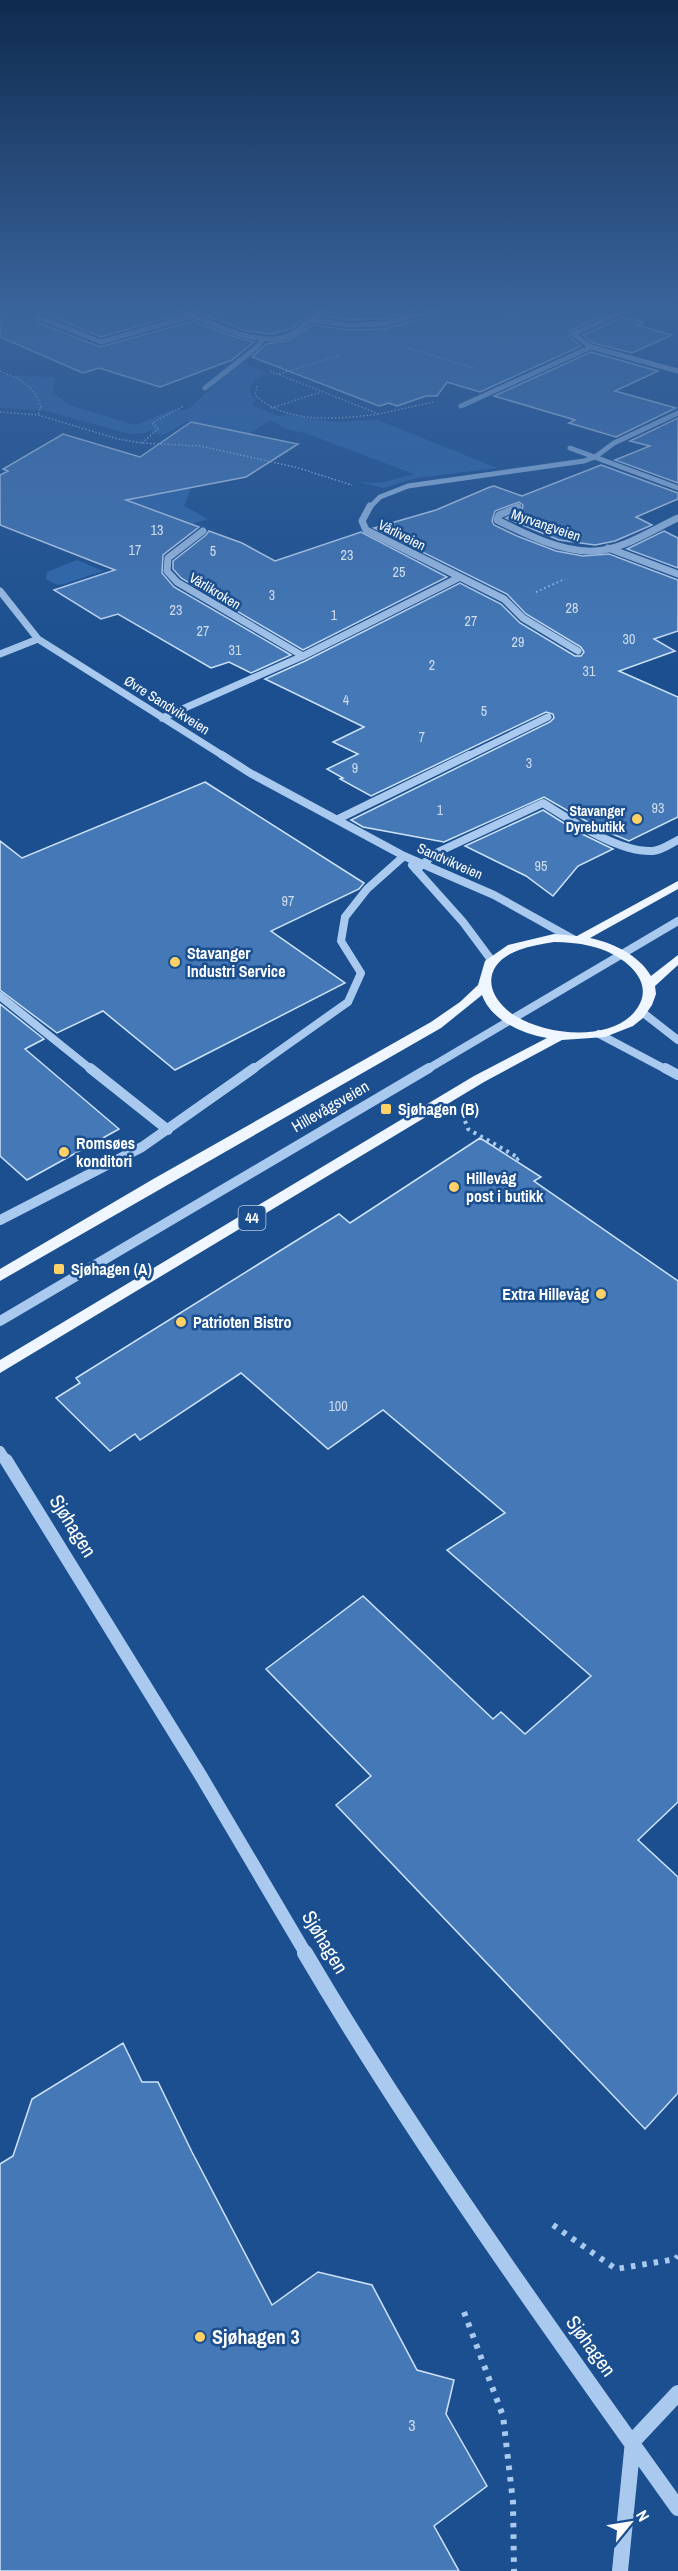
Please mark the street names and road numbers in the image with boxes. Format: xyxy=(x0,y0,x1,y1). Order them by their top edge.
street label: Myrvangveien xyxy=(509,505,583,545)
street label: Vårliveien xyxy=(375,515,429,555)
street label: Vårlikroken xyxy=(186,569,244,613)
street label: Øvre Sandvikveien xyxy=(121,671,213,739)
street label: Sandvikveien xyxy=(415,839,485,883)
street label: Hillevågsveien xyxy=(287,1075,373,1137)
road number: 44 xyxy=(238,1206,266,1230)
street label: Sjøhagen xyxy=(44,1489,103,1562)
street label: Sjøhagen xyxy=(296,1905,355,1978)
street label: Sjøhagen xyxy=(560,2310,623,2382)

